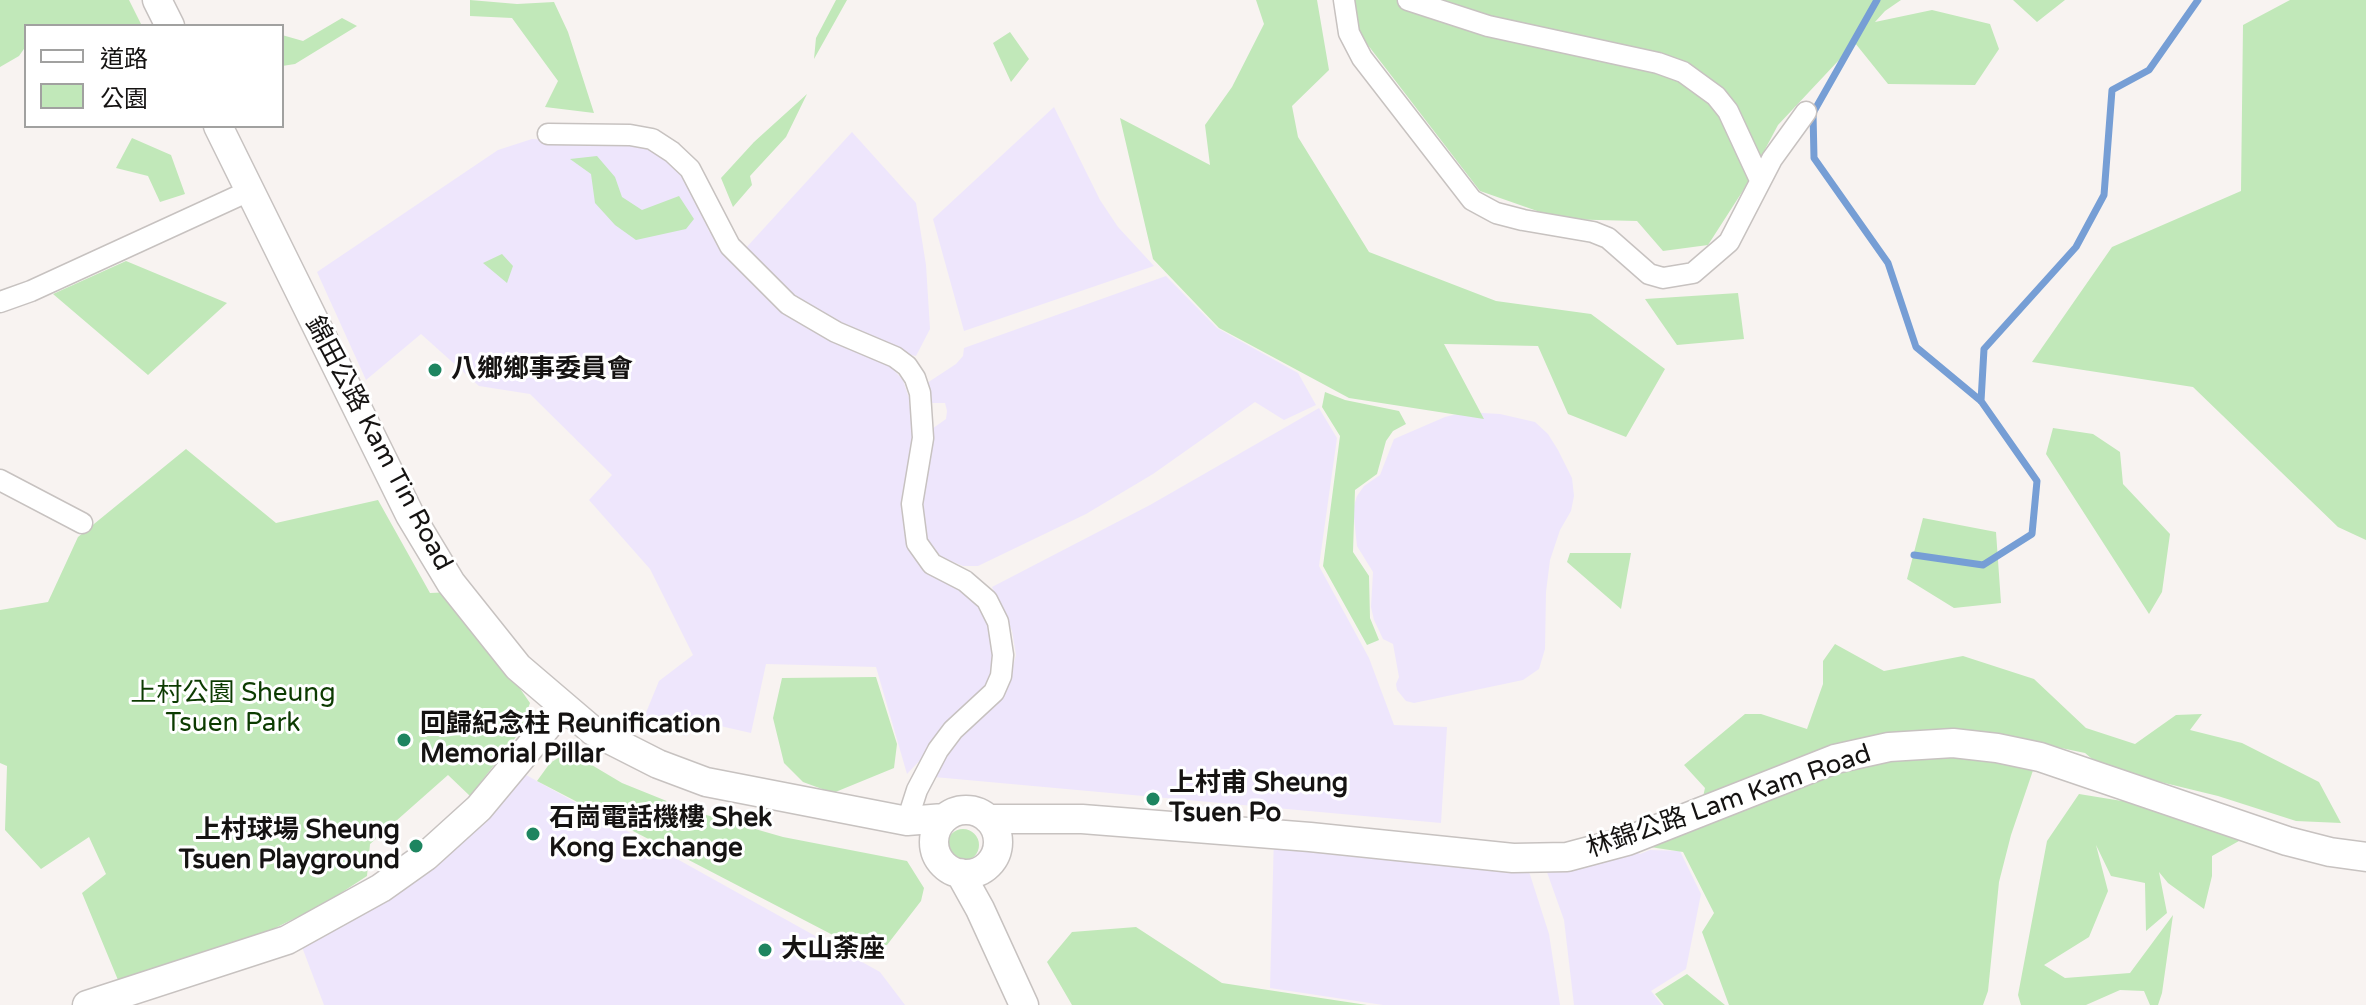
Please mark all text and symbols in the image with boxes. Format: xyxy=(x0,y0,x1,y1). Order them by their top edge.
legend xyxy=(24,24,284,128)
text: 道路 xyxy=(100,45,148,74)
text: 公園 xyxy=(100,85,148,114)
street label: 錦田公路 Kam Tin Road xyxy=(298,312,458,576)
place label: 八鄉鄉事委員會 xyxy=(451,354,633,386)
marker: 八鄉鄉事委員會 xyxy=(426,361,444,379)
park label: 上村公園 Sheung Tsuen Park xyxy=(130,678,336,740)
place label: 回歸紀念柱 Reunification Memorial Pillar xyxy=(420,709,721,770)
marker: 回歸紀念柱 Reunification Memorial Pillar xyxy=(395,731,413,749)
street label: 林錦公路 Lam Kam Road xyxy=(1583,739,1875,865)
place label: 上村甫 Sheung Tsuen Po xyxy=(1169,768,1348,830)
marker: 上村甫 Sheung Tsuen Po xyxy=(1144,790,1162,808)
place label: 石崗電話機樓 Shek Kong Exchange xyxy=(549,803,772,864)
place label: 上村球場 Sheung Tsuen Playground xyxy=(179,815,400,876)
marker: 石崗電話機樓 Shek Kong Exchange xyxy=(524,825,542,843)
marker: 上村球場 Sheung Tsuen Playground xyxy=(407,837,425,855)
place label: 大山荼座 xyxy=(781,934,885,966)
marker: 大山荼座 xyxy=(756,941,774,959)

